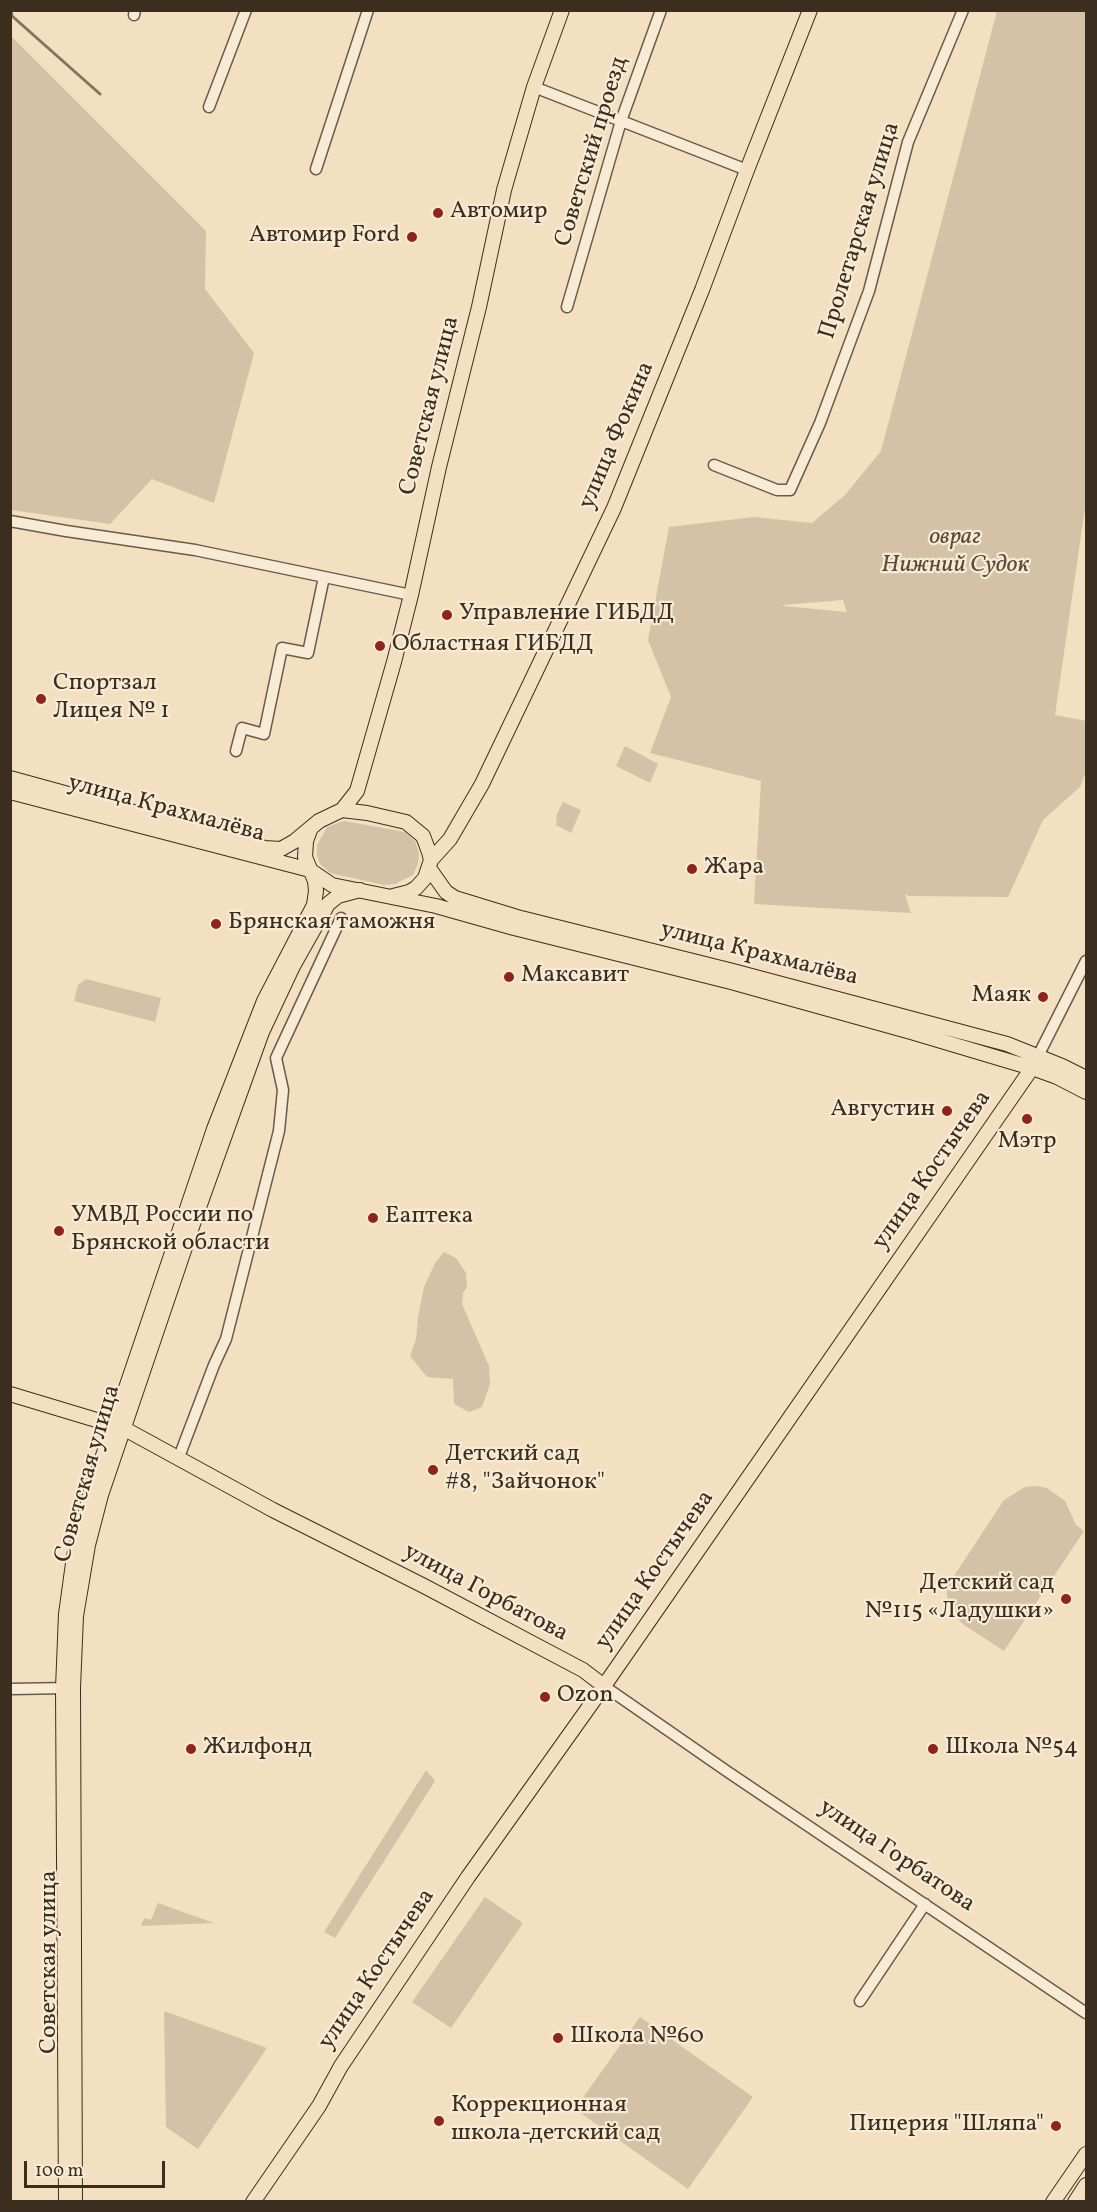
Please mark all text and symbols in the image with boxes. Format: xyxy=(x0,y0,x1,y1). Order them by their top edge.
street label: Советский проезд xyxy=(550,53,636,251)
street label: Пролетарская улица xyxy=(814,119,908,343)
place label: Автомир xyxy=(450,199,547,227)
marker: Автомир xyxy=(431,206,445,220)
place label: Автомир Ford xyxy=(249,223,400,251)
marker: Автомир Ford xyxy=(405,230,419,244)
street label: Советская улица xyxy=(395,314,467,498)
street label: улица Фокина xyxy=(574,358,662,514)
park label: овраг Нижний Судок xyxy=(881,525,1029,581)
place label: Управление ГИБДД xyxy=(459,601,674,629)
marker: Управление ГИБДД xyxy=(440,608,454,622)
place label: Областная ГИБДД xyxy=(392,632,594,660)
marker: Областная ГИБДД xyxy=(373,639,387,653)
place label: Спортзал Лицея № 1 xyxy=(53,671,170,727)
marker: Спортзал Лицея № 1 xyxy=(34,692,48,706)
street label: улица Крахмалёва xyxy=(64,770,268,850)
place label: Жара xyxy=(704,855,764,883)
marker: Жара xyxy=(685,862,699,876)
place label: Брянская таможня xyxy=(228,910,435,938)
street label: улица Крахмалёва xyxy=(657,916,861,994)
marker: Брянская таможня xyxy=(209,917,223,931)
place label: Максавит xyxy=(521,963,629,991)
marker: Максавит xyxy=(502,970,516,984)
place label: Маяк xyxy=(971,983,1031,1011)
marker: Маяк xyxy=(1036,990,1050,1004)
street label: улица Костычева xyxy=(867,1086,999,1256)
place label: Августин xyxy=(831,1097,935,1125)
marker: Августин xyxy=(940,1104,954,1118)
marker: Мэтр xyxy=(1020,1112,1034,1126)
place label: Мэтр xyxy=(998,1129,1056,1157)
place label: УМВД России по Брянской области xyxy=(71,1203,270,1259)
place label: Еаптека xyxy=(385,1204,473,1232)
marker: Еаптека xyxy=(366,1211,380,1225)
marker: УМВД России по Брянской области xyxy=(52,1224,66,1238)
street label: Советская улица xyxy=(50,1382,128,1566)
place label: Детский сад #8, "Зайчонок" xyxy=(445,1442,605,1498)
marker: Детский сад #8, "Зайчонок" xyxy=(426,1463,440,1477)
street label: улица Костычева xyxy=(590,1486,722,1656)
street label: улица Горбатова xyxy=(398,1538,572,1650)
place label: Детский сад №115 «Ладушки» xyxy=(864,1571,1054,1627)
marker: Детский сад №115 «Ладушки» xyxy=(1059,1592,1073,1606)
place label: Ozon xyxy=(557,1683,614,1711)
marker: Ozon xyxy=(538,1690,552,1704)
place label: Жилфонд xyxy=(203,1735,312,1763)
place label: Школа №54 xyxy=(945,1735,1078,1763)
marker: Жилфонд xyxy=(184,1742,198,1756)
marker: Школа №54 xyxy=(926,1742,940,1756)
street label: улица Горбатова xyxy=(812,1794,980,1920)
street label: Советская улица xyxy=(37,1870,65,2054)
street label: улица Костычева xyxy=(314,1884,442,2056)
place label: Школа №60 xyxy=(570,2024,704,2052)
marker: Школа №60 xyxy=(551,2031,565,2045)
place label: Коррекционная школа-детский сад xyxy=(451,2093,660,2149)
place label: Пицерия "Шляпа" xyxy=(849,2112,1044,2140)
marker: Коррекционная школа-детский сад xyxy=(432,2114,446,2128)
marker: Пицерия "Шляпа" xyxy=(1049,2119,1063,2133)
scale bar xyxy=(27,2149,168,2187)
text: 100 m xyxy=(35,2159,84,2184)

